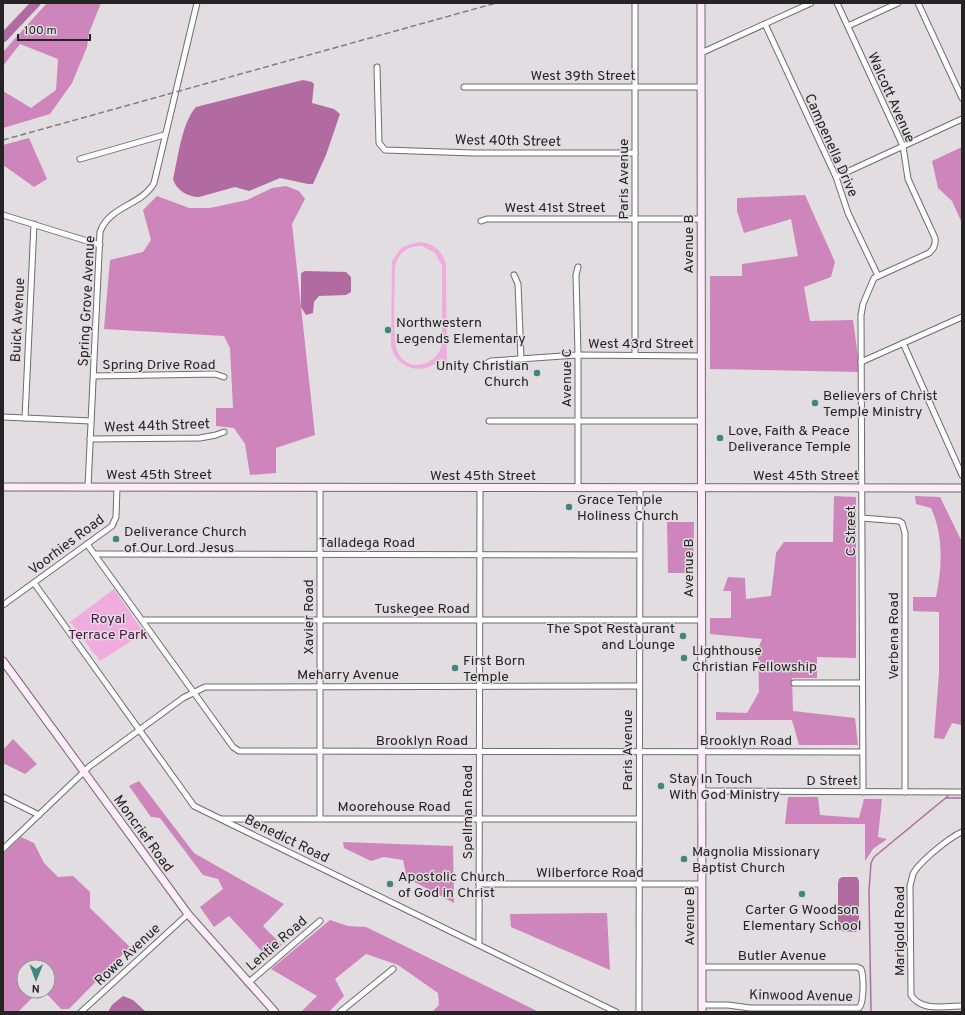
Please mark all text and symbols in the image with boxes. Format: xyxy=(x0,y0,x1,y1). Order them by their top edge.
scale bar xyxy=(18,16,90,42)
text: 100 m xyxy=(24,23,57,39)
street label: Walcott Avenue xyxy=(863,50,918,145)
street label: West 39th Street xyxy=(530,68,636,85)
street label: Campenella Drive xyxy=(800,91,861,200)
street label: West 40th Street xyxy=(455,132,561,151)
street label: Paris Avenue xyxy=(616,138,633,220)
street label: West 41st Street xyxy=(504,200,606,217)
street label: Avenue B xyxy=(681,214,698,274)
street label: Spring Grove Avenue xyxy=(76,235,99,367)
street label: Buick Avenue xyxy=(8,277,29,363)
place label: Northwestern Legends Elementary xyxy=(396,315,526,348)
marker: Northwestern Legends Elementary xyxy=(383,325,393,335)
street label: West 43rd Street xyxy=(588,336,694,353)
street label: Avenue C xyxy=(559,348,576,408)
street label: Spring Drive Road xyxy=(102,357,216,374)
place label: Unity Christian Church xyxy=(436,358,529,391)
marker: Unity Christian Church xyxy=(532,368,542,378)
place label: Believers of Christ Temple Ministry xyxy=(823,388,938,421)
marker: Believers of Christ Temple Ministry xyxy=(810,398,820,408)
street label: West 44th Street xyxy=(104,416,210,437)
place label: Love, Faith & Peace Deliverance Temple xyxy=(728,423,851,456)
marker: Love, Faith & Peace Deliverance Temple xyxy=(715,433,725,443)
street label: West 45th Street xyxy=(106,467,212,484)
street label: West 45th Street xyxy=(430,468,536,485)
street label: West 45th Street xyxy=(753,468,859,485)
place label: Grace Temple Holiness Church xyxy=(577,492,679,525)
marker: Grace Temple Holiness Church xyxy=(564,502,574,512)
street label: C Street xyxy=(843,506,860,556)
street label: Voorhies Road xyxy=(26,511,108,579)
place label: Deliverance Church of Our Lord Jesus xyxy=(124,524,247,557)
marker: Deliverance Church of Our Lord Jesus xyxy=(111,534,121,544)
street label: Talladega Road xyxy=(319,535,415,552)
street label: Avenue B xyxy=(681,538,698,598)
street label: Xavier Road xyxy=(301,579,318,655)
street label: Verbena Road xyxy=(886,592,903,680)
street label: Tuskegee Road xyxy=(374,601,470,618)
park label: Royal Terrace Park xyxy=(68,611,148,644)
place label: The Spot Restaurant and Lounge xyxy=(546,621,675,654)
marker: The Spot Restaurant and Lounge xyxy=(678,631,688,641)
place label: Lighthouse Christian Fellowship xyxy=(692,643,817,676)
place label: First Born Temple xyxy=(463,653,525,686)
marker: Lighthouse Christian Fellowship xyxy=(679,653,689,663)
marker: First Born Temple xyxy=(450,663,460,673)
street label: Meharry Avenue xyxy=(297,667,399,684)
street label: Paris Avenue xyxy=(620,709,637,791)
street label: Brooklyn Road xyxy=(376,733,468,750)
street label: Brooklyn Road xyxy=(700,733,792,750)
street label: Spellman Road xyxy=(460,765,477,859)
place label: Stay In Touch With God Ministry xyxy=(669,771,780,804)
street label: D Street xyxy=(806,773,858,790)
marker: Stay In Touch With God Ministry xyxy=(656,781,666,791)
street label: Moncrief Road xyxy=(109,792,176,876)
street label: Moorehouse Road xyxy=(337,799,451,816)
street label: Benedict Road xyxy=(241,812,331,867)
place label: Magnolia Missionary Baptist Church xyxy=(692,844,820,877)
marker: Magnolia Missionary Baptist Church xyxy=(679,854,689,864)
street label: Wilberforce Road xyxy=(536,865,644,882)
place label: Apostolic Church of God in Christ xyxy=(398,869,505,902)
marker: Apostolic Church of God in Christ xyxy=(385,879,395,889)
street label: Avenue B xyxy=(682,886,699,946)
street label: Marigold Road xyxy=(892,886,909,976)
marker: Carter G Woodson Elementary School xyxy=(797,889,807,899)
place label: Carter G Woodson Elementary School xyxy=(743,902,861,935)
street label: Lentie Road xyxy=(243,913,311,975)
street label: Rowe Avenue xyxy=(92,920,164,990)
street label: Butler Avenue xyxy=(738,948,826,965)
north arrow xyxy=(16,959,56,999)
text: N xyxy=(32,981,40,995)
street label: Kinwood Avenue xyxy=(749,987,853,1006)

